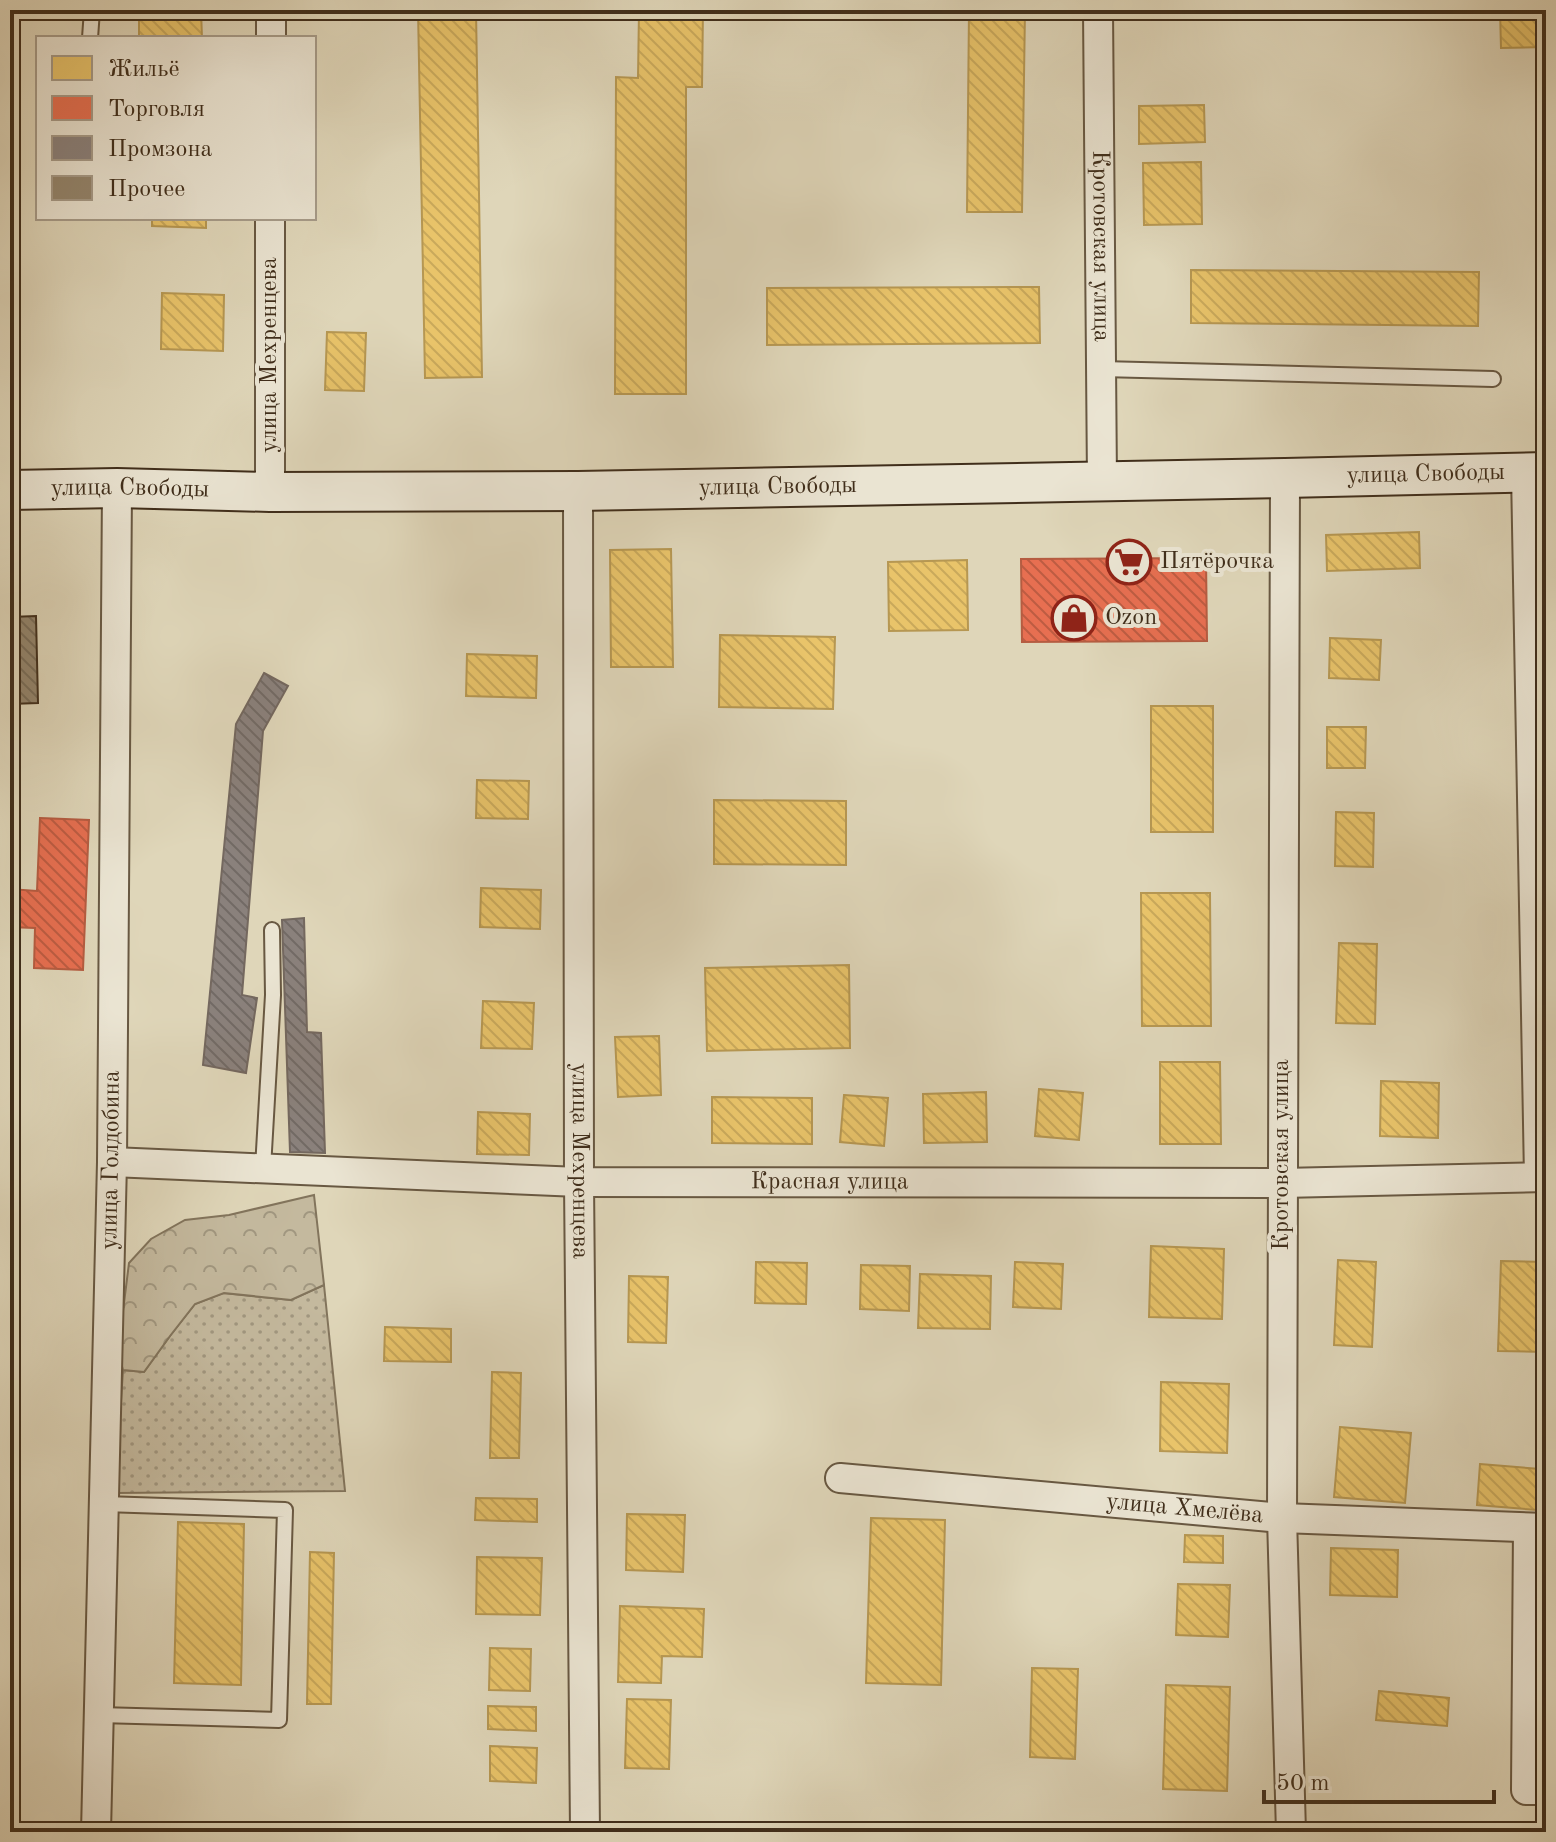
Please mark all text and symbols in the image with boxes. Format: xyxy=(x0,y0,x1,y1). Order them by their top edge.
legend xyxy=(36,36,316,220)
text: Жильё xyxy=(108,58,179,82)
text: Торговля xyxy=(108,98,205,122)
text: Промзона xyxy=(108,138,213,162)
street label: Кротовская улица xyxy=(1087,150,1113,342)
text: Прочее xyxy=(108,178,185,202)
street label: улица Мехренцева xyxy=(258,257,282,453)
street label: улица Свободы xyxy=(1346,461,1505,489)
street label: улица Свободы xyxy=(698,474,857,501)
street label: улица Свободы xyxy=(51,476,209,502)
supermarket icon: Пятёрочка xyxy=(1105,538,1153,586)
place label: Пятёрочка xyxy=(1160,550,1274,574)
shop icon: Ozon xyxy=(1050,594,1098,642)
place label: Ozon xyxy=(1105,606,1157,630)
street label: Кротовская улица xyxy=(1270,1059,1294,1251)
street label: улица Мехренцева xyxy=(567,1063,592,1259)
street label: улица Голдобина xyxy=(98,1070,125,1250)
street label: Красная улица xyxy=(751,1170,909,1194)
street label: улица Хмелёва xyxy=(1105,1490,1264,1528)
scale bar xyxy=(1264,1754,1494,1804)
text: 50 m xyxy=(1276,1772,1330,1796)

